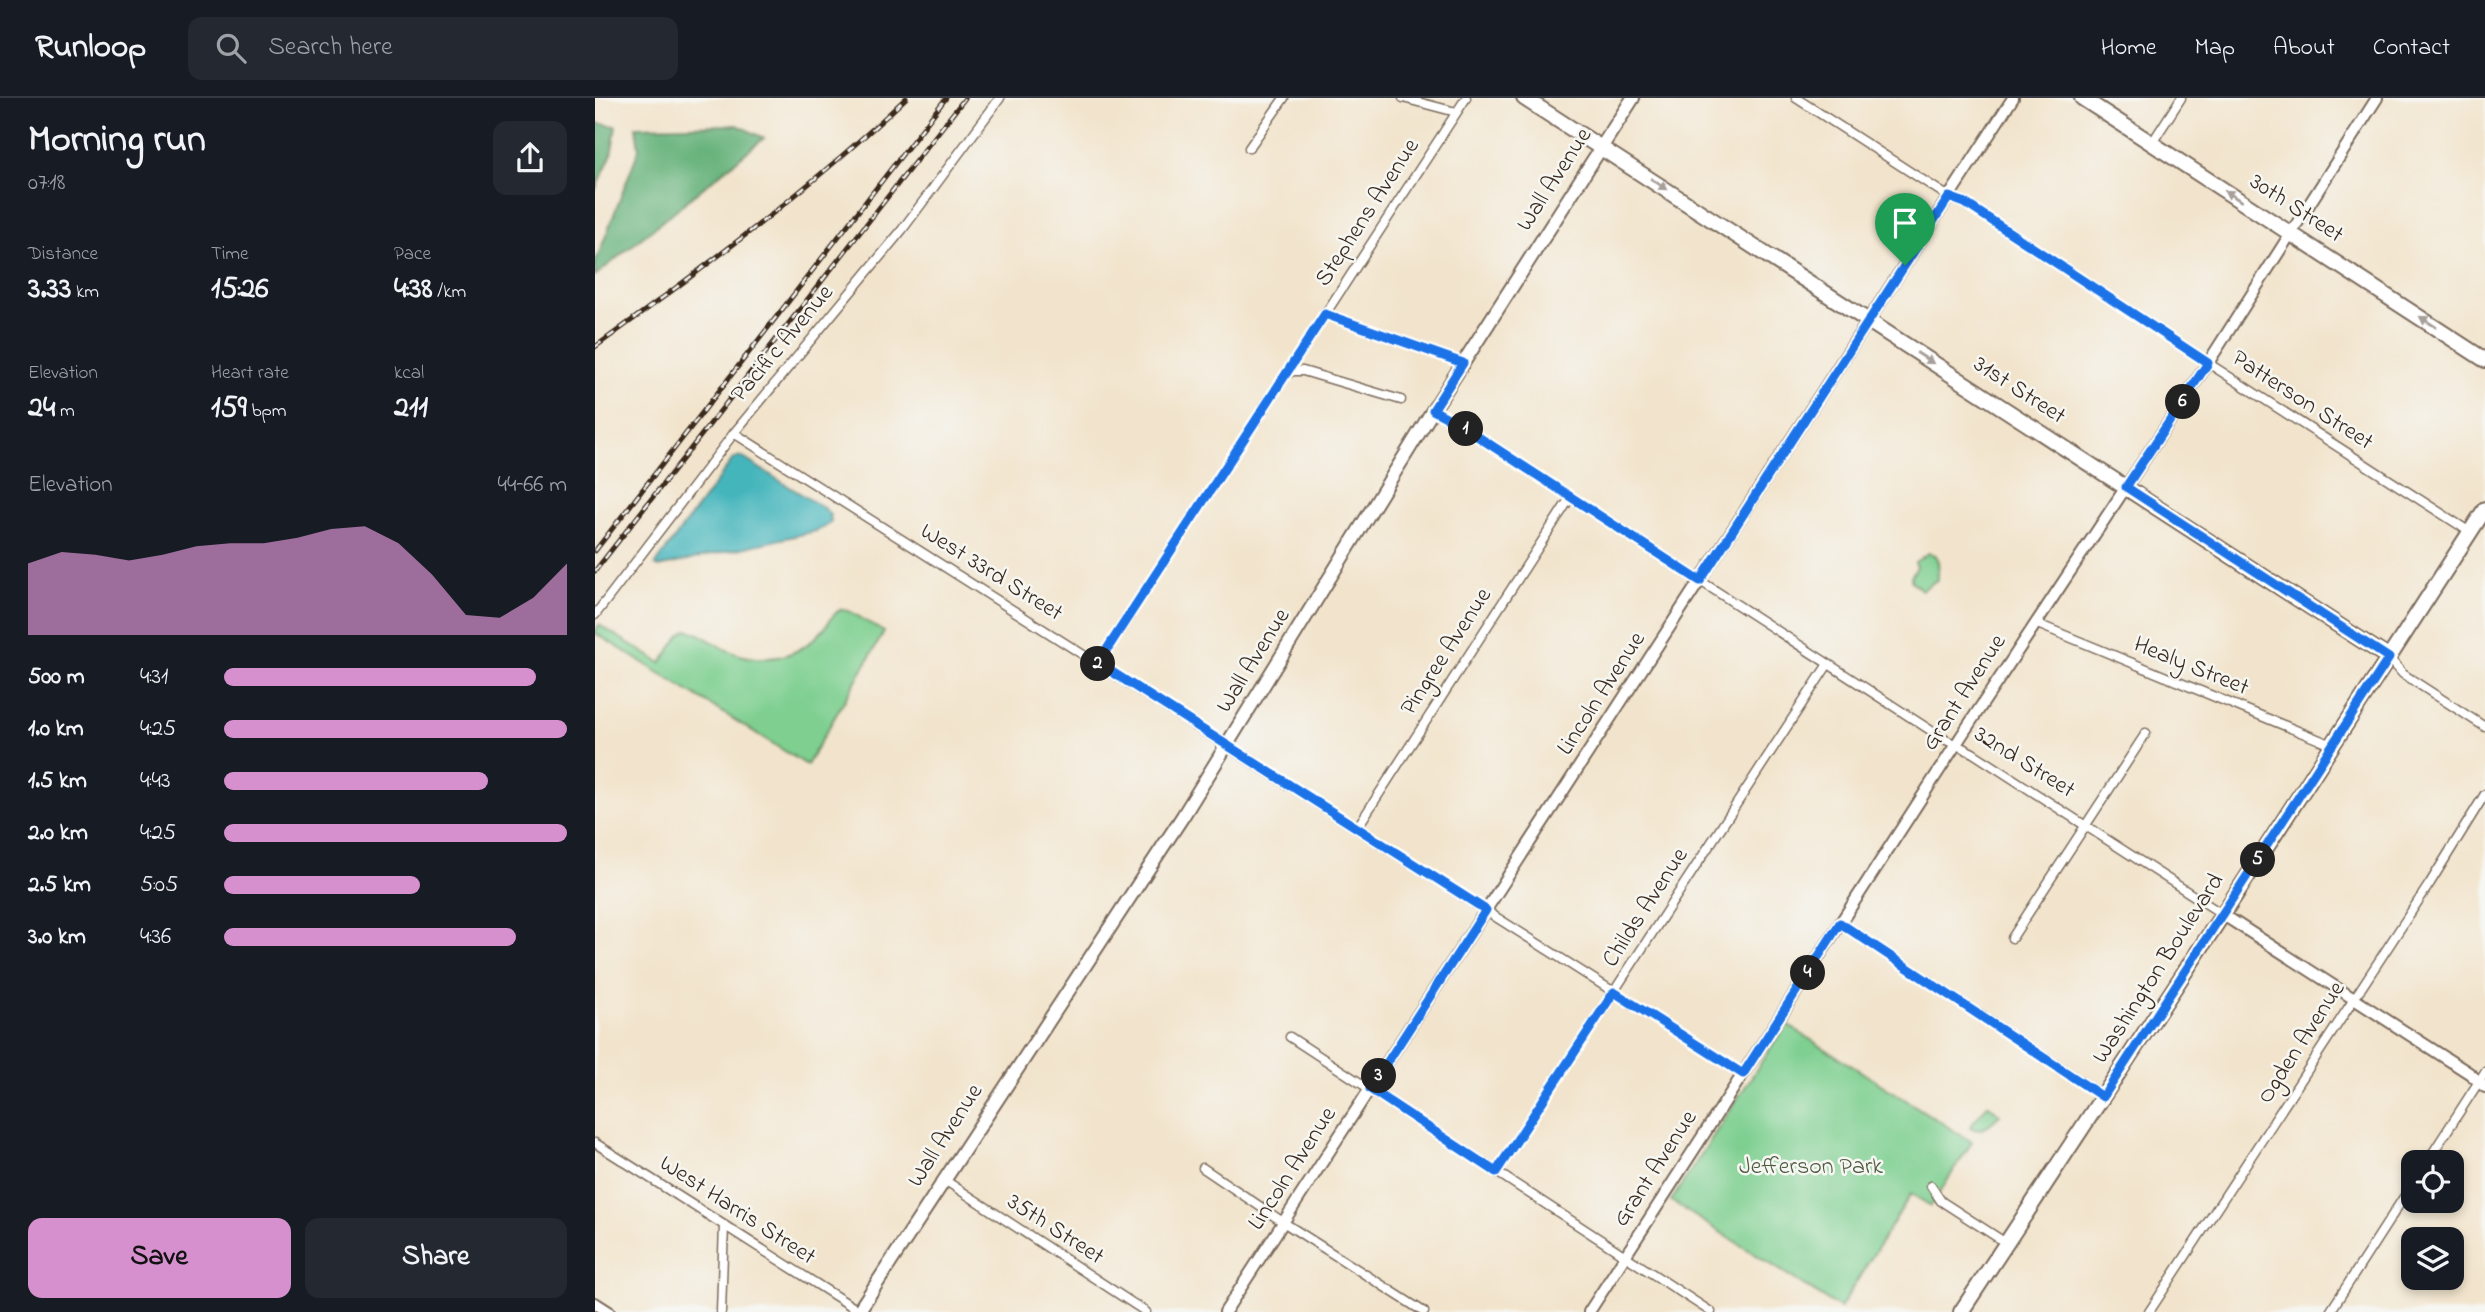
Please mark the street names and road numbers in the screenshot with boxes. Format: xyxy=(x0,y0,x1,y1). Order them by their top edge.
street label: Wall Avenue xyxy=(1508,121,1602,239)
street label: Stephens Avenue xyxy=(1307,132,1429,294)
street label: 30th Street xyxy=(2242,165,2350,253)
street label: Pacific Avenue xyxy=(723,277,843,411)
street label: Patterson Street xyxy=(2224,342,2380,460)
street label: 31st Street xyxy=(1966,348,2072,434)
street label: West 33rd Street xyxy=(913,515,1069,631)
street label: Pingree Avenue xyxy=(1393,581,1502,723)
street label: Wall Avenue xyxy=(1208,602,1300,720)
street label: Lincoln Avenue xyxy=(1549,625,1655,763)
street label: Grant Avenue xyxy=(1914,627,2016,758)
street label: Healy Street xyxy=(2128,628,2254,707)
street label: 32nd Street xyxy=(1967,718,2081,808)
street label: Childs Avenue xyxy=(1594,841,1698,975)
street label: Washington Boulevard xyxy=(2084,866,2234,1071)
street label: Ogden Avenue xyxy=(2249,974,2355,1111)
street label: Wall Avenue xyxy=(899,1077,993,1195)
street label: Lincoln Avenue xyxy=(1240,1100,1346,1238)
street label: Grant Avenue xyxy=(1605,1103,1707,1234)
street label: West Harris Street xyxy=(652,1147,822,1275)
street label: 35th Street xyxy=(1000,1185,1110,1275)

